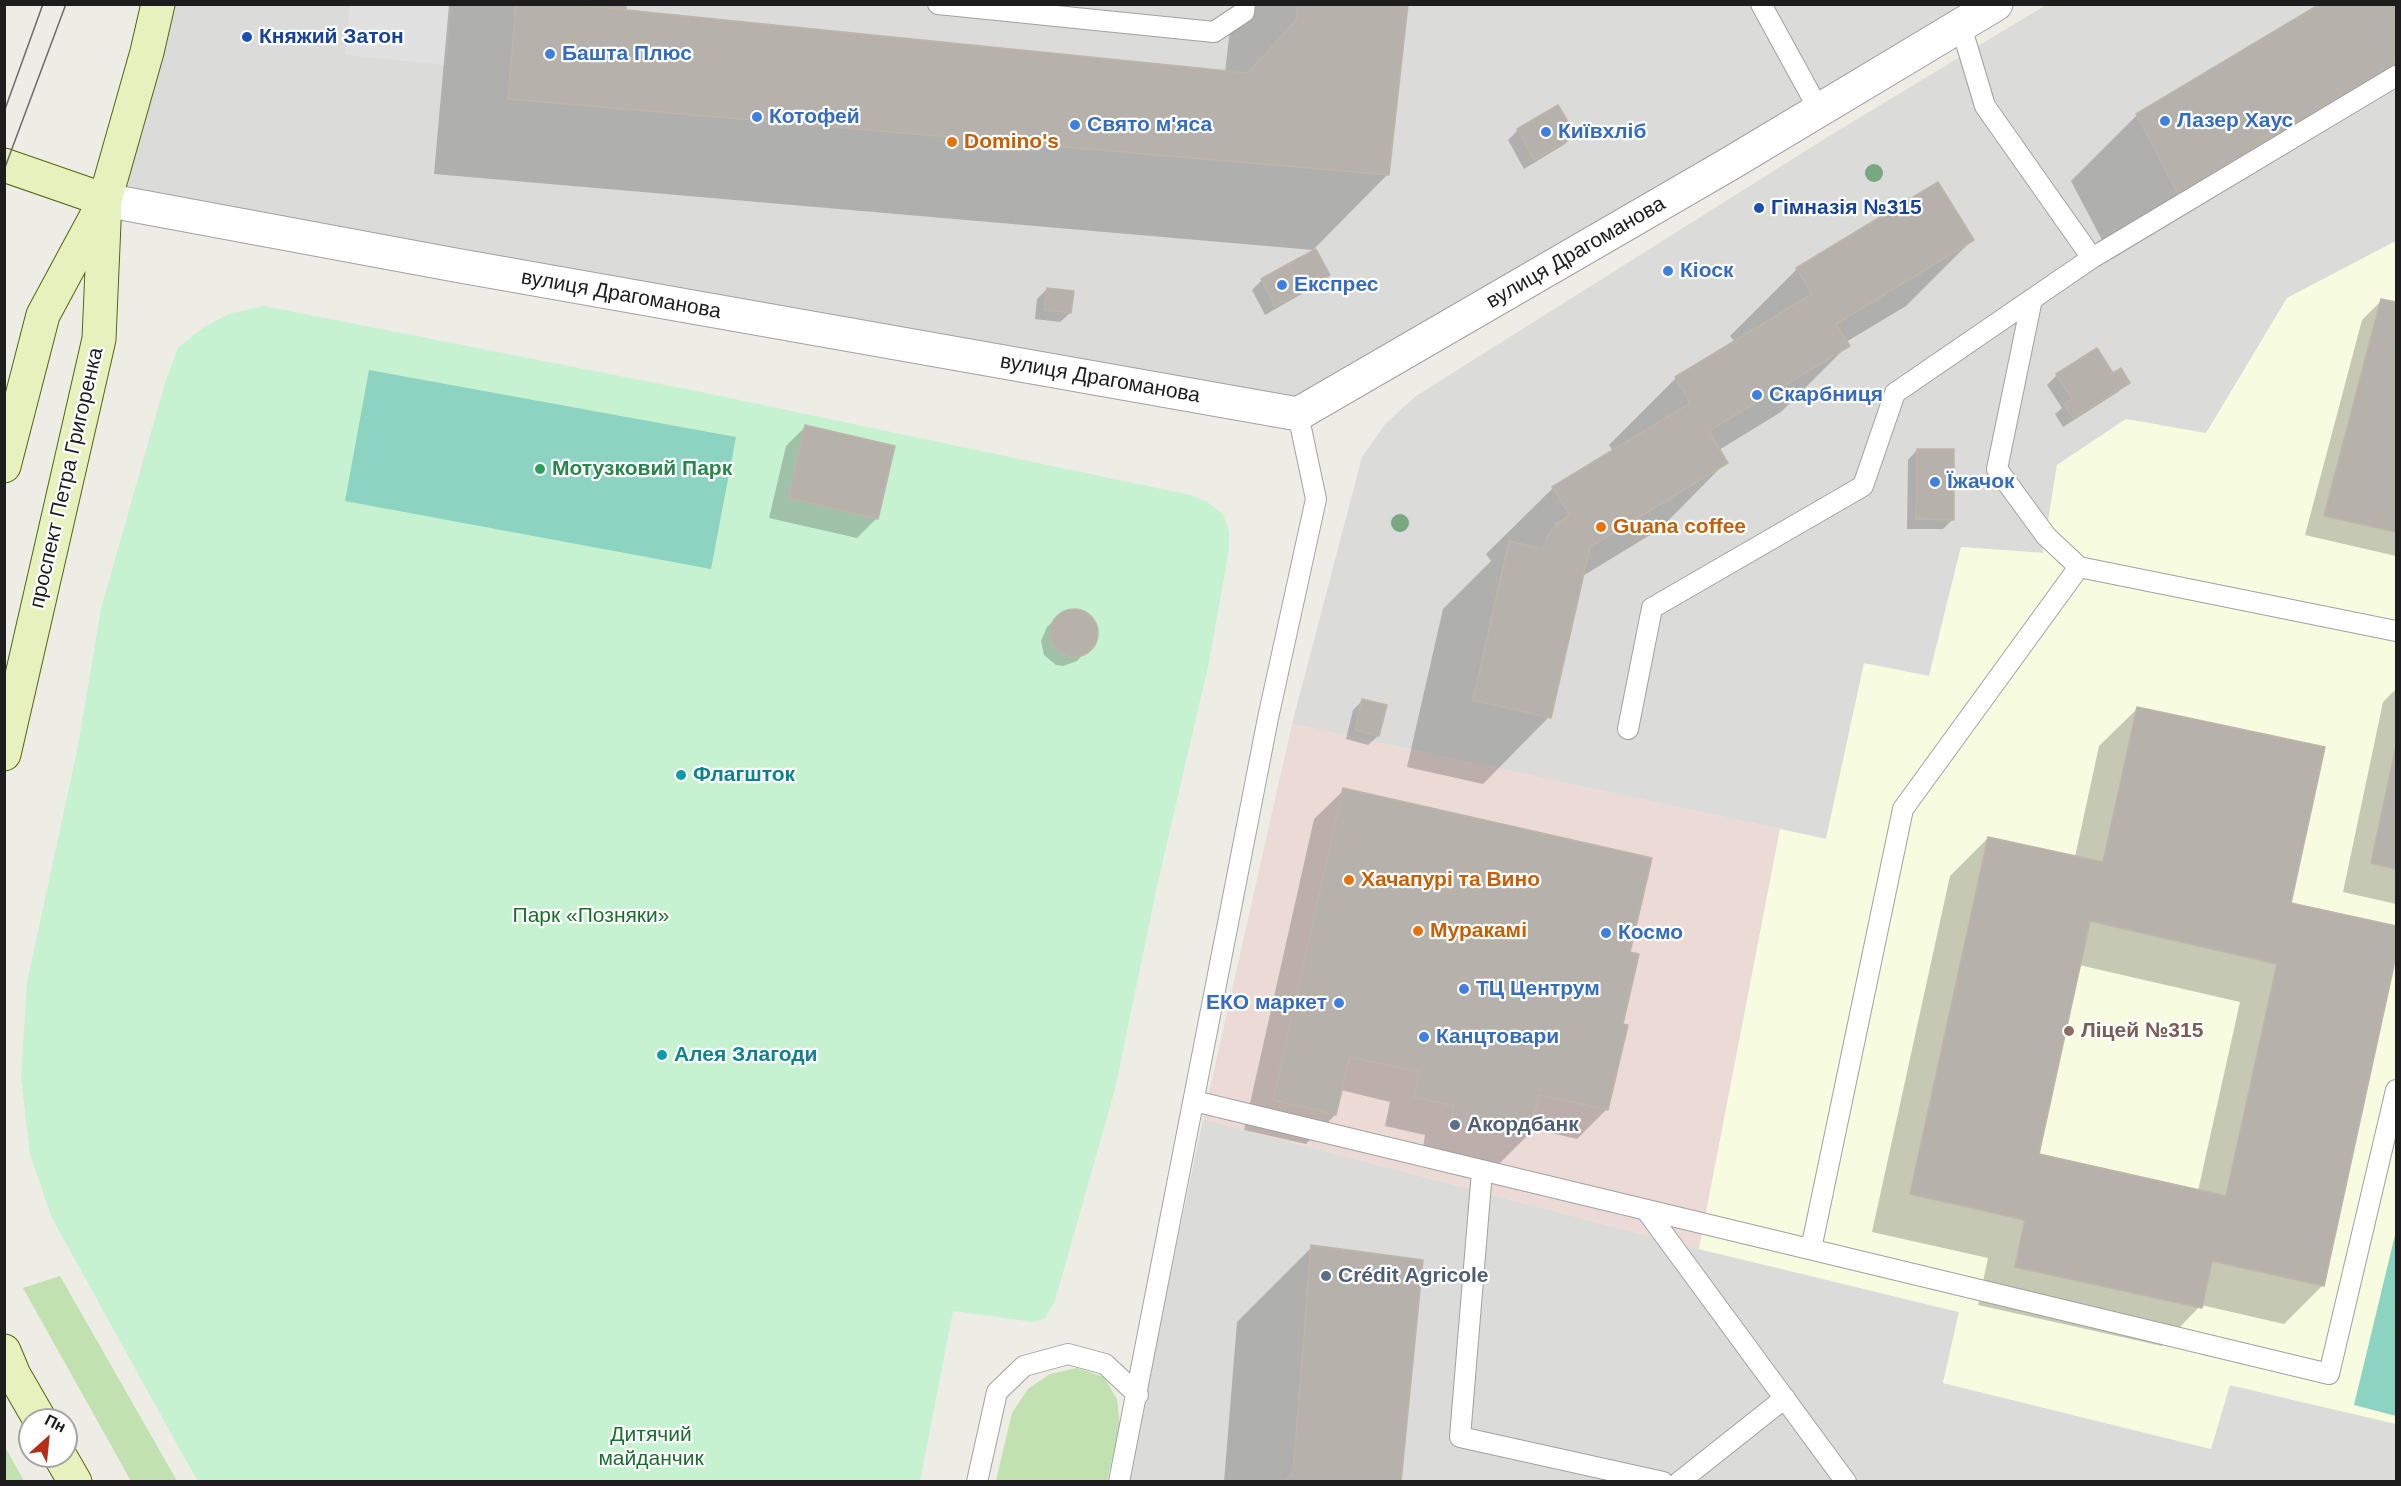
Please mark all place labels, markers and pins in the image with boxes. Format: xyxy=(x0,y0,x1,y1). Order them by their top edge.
place label: Княжий Затон xyxy=(259,24,404,50)
marker: Княжий Затон xyxy=(240,30,254,44)
place label: Башта Плюс xyxy=(562,41,692,67)
marker: Башта Плюс xyxy=(543,47,557,61)
place label: Котофей xyxy=(769,104,860,130)
place label: Лазер Хаус xyxy=(2177,108,2293,134)
marker: Котофей xyxy=(750,110,764,124)
place label: Свято м'яса xyxy=(1087,112,1212,138)
marker: Лазер Хаус xyxy=(2158,114,2172,128)
marker: Свято м'яса xyxy=(1068,118,1082,132)
place label: Київхліб xyxy=(1558,119,1646,145)
marker: Київхліб xyxy=(1539,125,1553,139)
place label: Domino's xyxy=(964,129,1059,155)
marker: Domino's xyxy=(945,135,959,149)
place label: Гімназія №315 xyxy=(1771,195,1922,221)
marker: Гімназія №315 xyxy=(1752,201,1766,215)
place label: Кіоск xyxy=(1680,258,1733,284)
marker: Кіоск xyxy=(1661,264,1675,278)
place label: Експрес xyxy=(1294,272,1379,298)
marker: Експрес xyxy=(1275,278,1289,292)
place label: Скарбниця xyxy=(1769,382,1883,408)
marker: Скарбниця xyxy=(1750,388,1764,402)
place label: Мотузковий Парк xyxy=(552,456,732,482)
marker: Мотузковий Парк xyxy=(533,462,547,476)
place label: Їжачок xyxy=(1947,469,2015,495)
marker: Їжачок xyxy=(1928,475,1942,489)
place label: Guana coffee xyxy=(1613,514,1746,540)
marker: Guana coffee xyxy=(1594,520,1608,534)
place label: Флагшток xyxy=(693,762,795,788)
marker: Флагшток xyxy=(674,768,688,782)
place label: Хачапурі та Вино xyxy=(1361,867,1540,893)
marker: Хачапурі та Вино xyxy=(1342,873,1356,887)
place label: Муракамі xyxy=(1430,918,1527,944)
place label: Космо xyxy=(1618,920,1683,946)
marker: Муракамі xyxy=(1411,924,1425,938)
marker: Космо xyxy=(1599,926,1613,940)
place label: ТЦ Центрум xyxy=(1476,976,1600,1002)
marker: ТЦ Центрум xyxy=(1457,982,1471,996)
place label: ЕКО маркет xyxy=(1206,990,1327,1016)
marker: ЕКО маркет xyxy=(1332,996,1346,1010)
place label: Ліцей №315 xyxy=(2081,1018,2203,1044)
place label: Канцтовари xyxy=(1436,1024,1559,1050)
marker: Ліцей №315 xyxy=(2062,1024,2076,1038)
marker: Канцтовари xyxy=(1417,1030,1431,1044)
place label: Алея Злагоди xyxy=(674,1042,817,1068)
marker: Алея Злагоди xyxy=(655,1048,669,1062)
place label: Акордбанк xyxy=(1467,1112,1579,1138)
marker: Акордбанк xyxy=(1448,1118,1462,1132)
place label: Crédit Agricole xyxy=(1338,1263,1489,1289)
marker: Crédit Agricole xyxy=(1319,1269,1333,1283)

